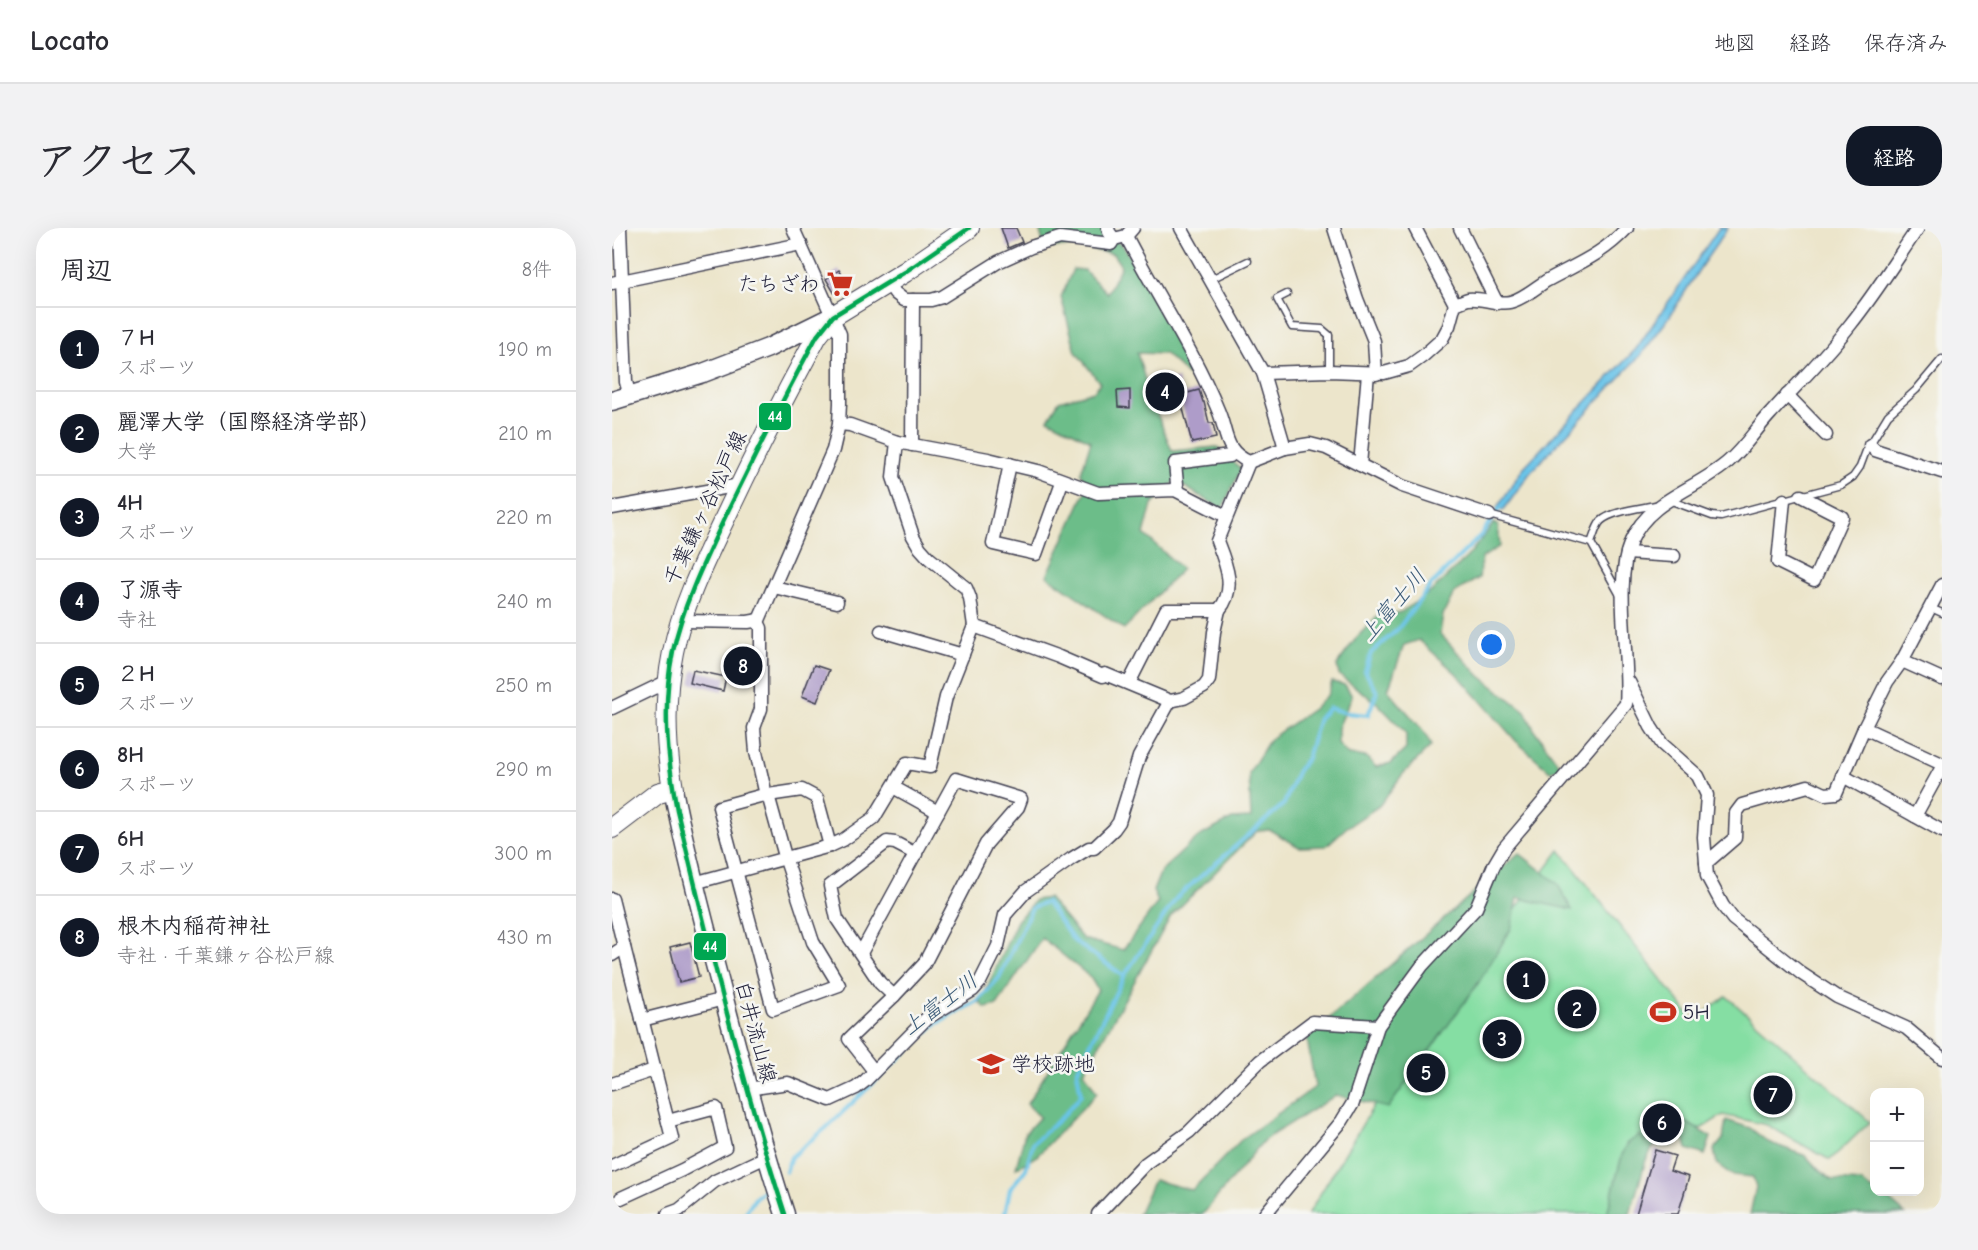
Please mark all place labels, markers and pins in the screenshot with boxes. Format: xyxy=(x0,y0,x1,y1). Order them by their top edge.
supermarket icon: たちざわ xyxy=(825,269,855,299)
place label: たちざわ xyxy=(738,272,820,296)
pin: 4 xyxy=(1146,370,1184,414)
pin: 8 xyxy=(724,644,762,688)
pin: 1 xyxy=(1506,958,1546,1002)
pin: 2 xyxy=(1558,986,1596,1032)
sports icon: 5H xyxy=(1648,997,1678,1027)
place label: 5H xyxy=(1683,1000,1710,1024)
pin: 3 xyxy=(1482,1016,1522,1062)
school or university icon: 学校跡地 xyxy=(976,1049,1006,1079)
pin: 5 xyxy=(1406,1050,1446,1096)
place label: 学校跡地 xyxy=(1011,1052,1095,1076)
pin: 7 xyxy=(1754,1072,1792,1118)
pin: 6 xyxy=(1642,1100,1682,1146)

